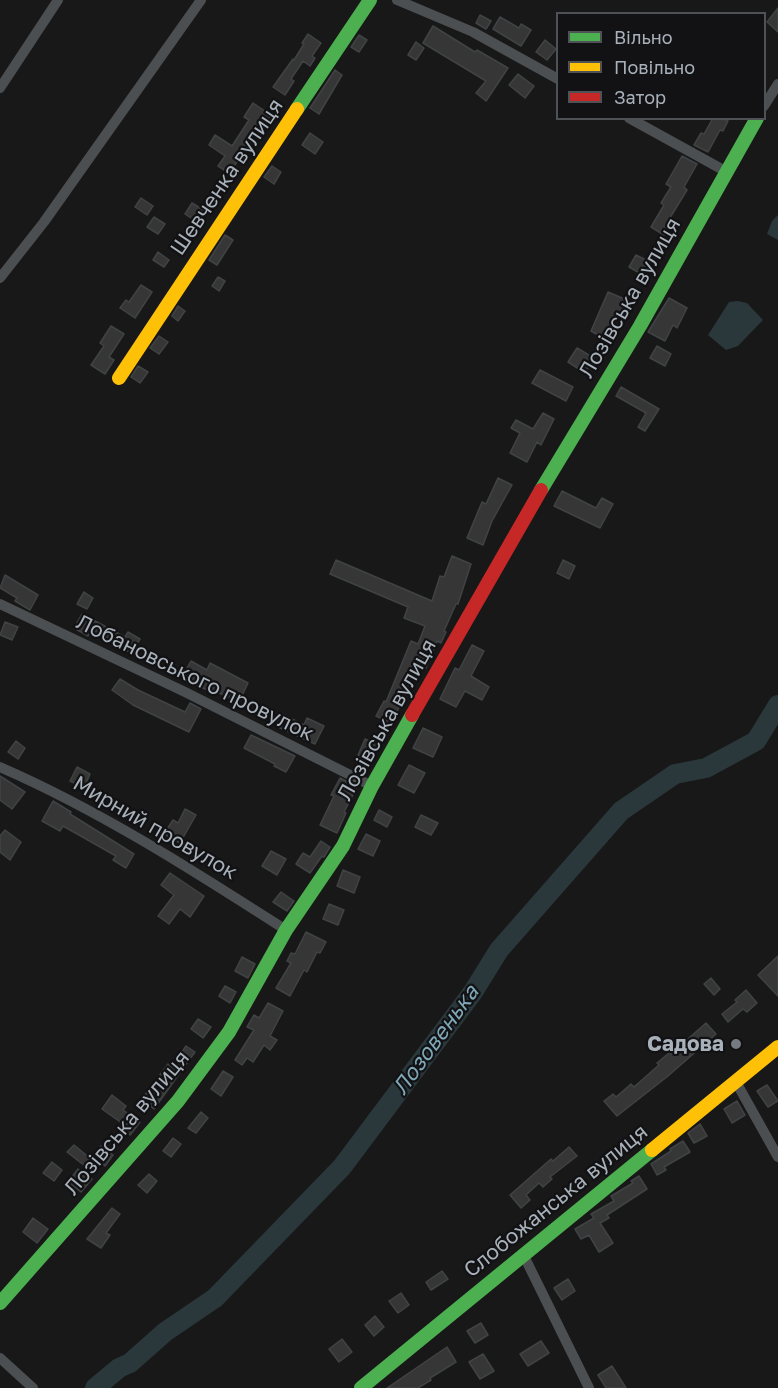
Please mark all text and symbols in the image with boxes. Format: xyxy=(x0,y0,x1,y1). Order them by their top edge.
legend xyxy=(556,12,766,120)
text: Вільно xyxy=(614,26,673,48)
text: Повільно xyxy=(614,56,695,78)
text: Затор xyxy=(614,86,666,108)
street label: Шевченка вулиця xyxy=(165,94,289,260)
street label: Лозівська вулиця xyxy=(574,213,686,383)
street label: Лобановського провулок xyxy=(72,609,318,747)
street label: Лозівська вулиця xyxy=(332,635,442,805)
street label: Мирний провулок xyxy=(68,771,242,885)
water label: Лозовенька xyxy=(387,980,485,1100)
place label: Садова xyxy=(647,1031,724,1057)
marker: Садова xyxy=(729,1037,743,1051)
street label: Лозівська вулиця xyxy=(59,1046,195,1200)
street label: Слобожанська вулиця xyxy=(459,1119,653,1283)

